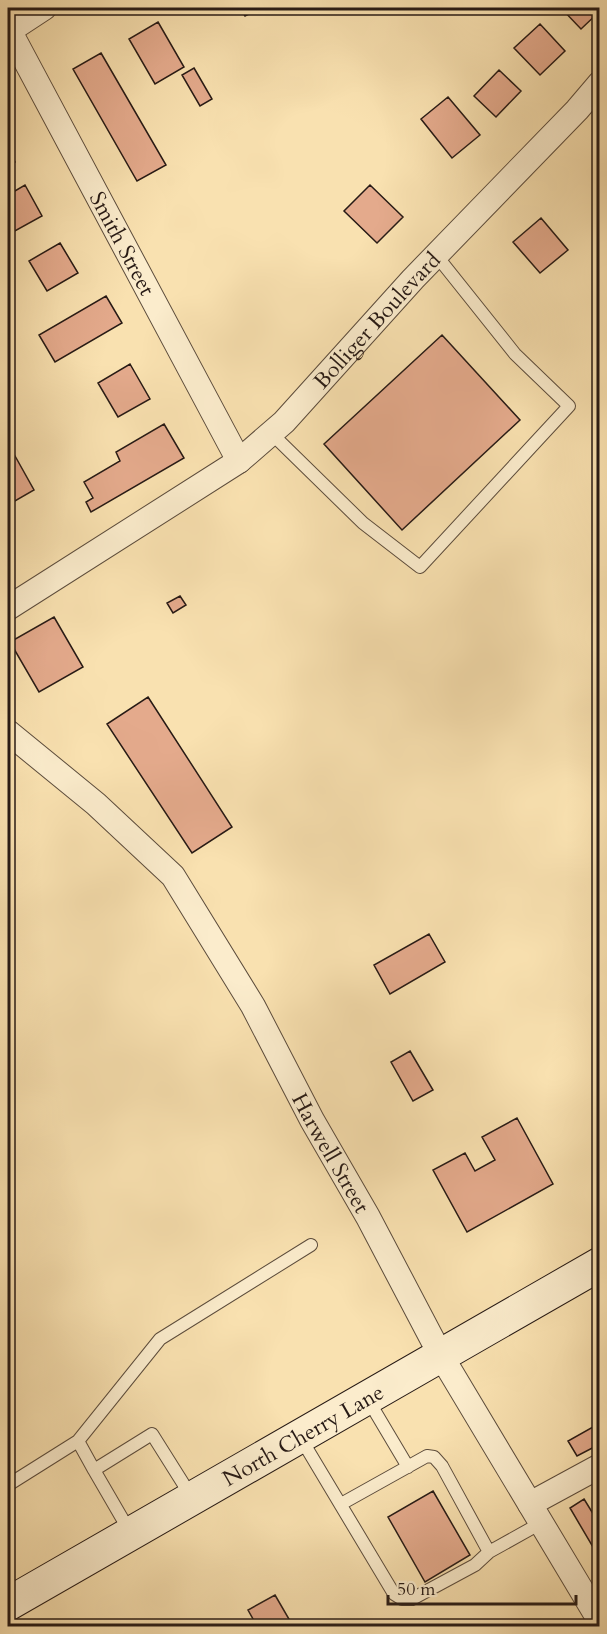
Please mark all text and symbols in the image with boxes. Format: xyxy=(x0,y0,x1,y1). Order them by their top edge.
street label: Smith Street xyxy=(82,187,162,301)
street label: Bolliger Boulevard xyxy=(307,245,448,396)
street label: Harwell Street xyxy=(284,1088,377,1219)
street label: North Cherry Lane xyxy=(217,1377,390,1494)
scale bar xyxy=(388,1568,576,1606)
text: 50 m xyxy=(397,1577,436,1602)

